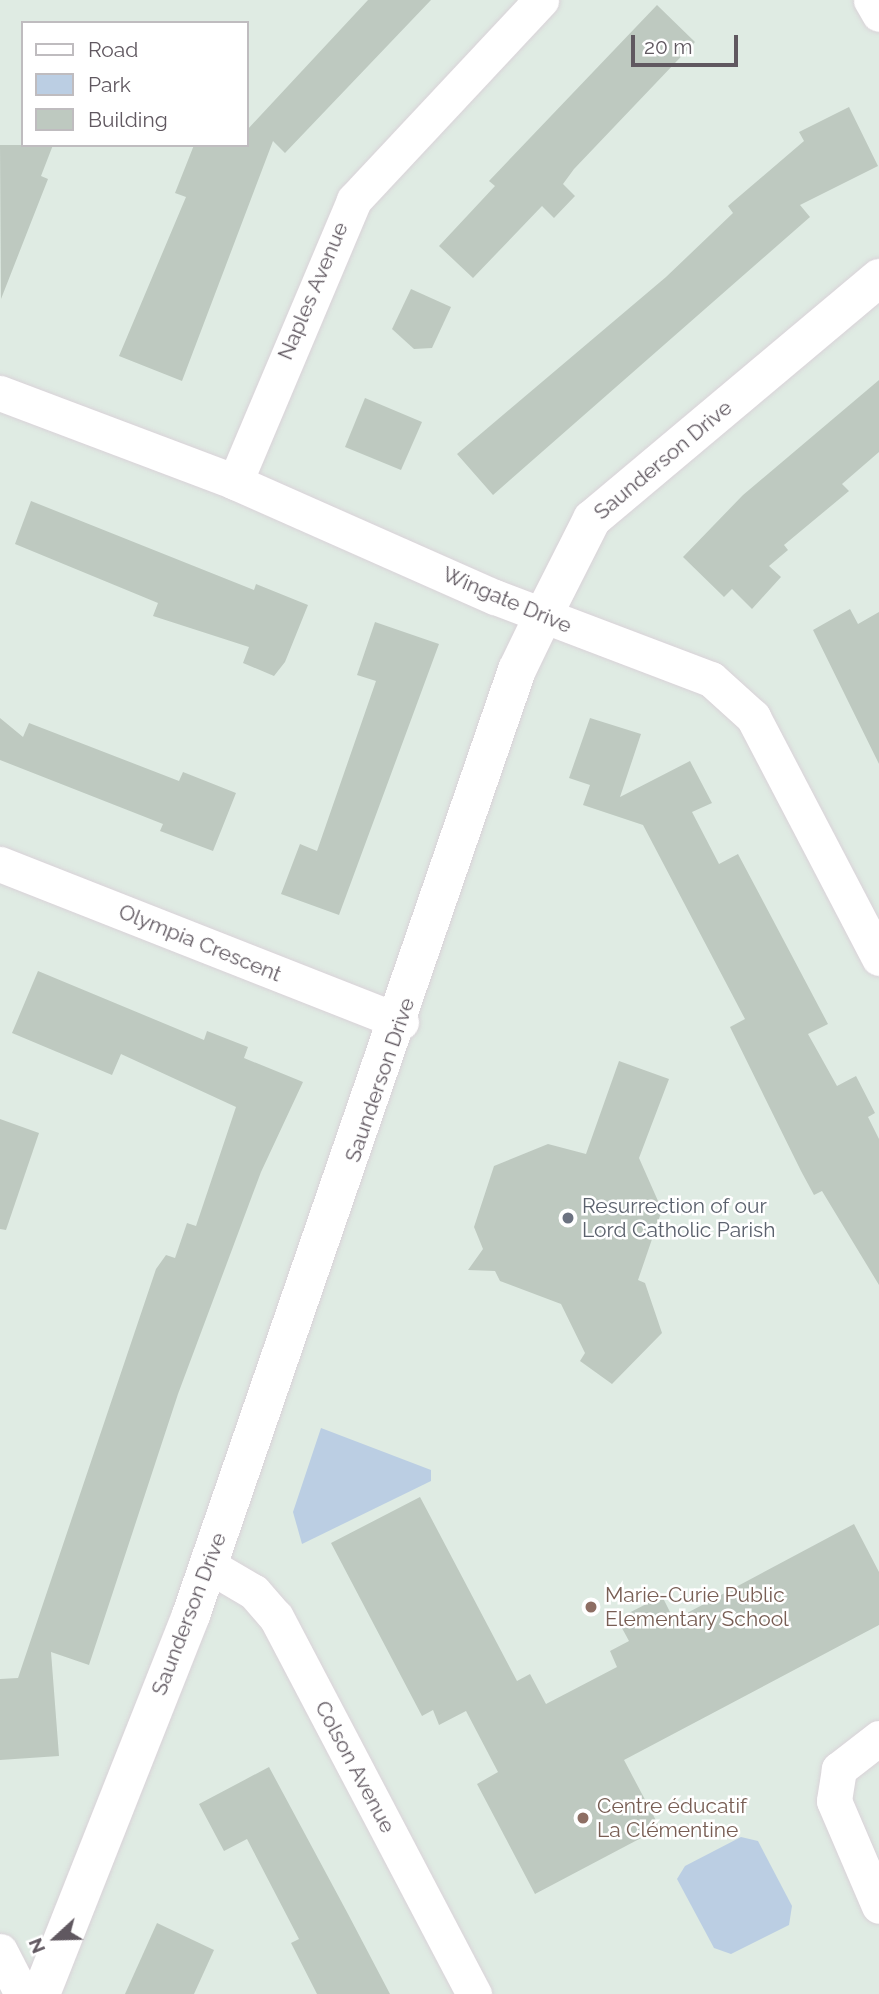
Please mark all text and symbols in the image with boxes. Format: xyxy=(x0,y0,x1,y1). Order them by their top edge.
legend xyxy=(21,21,248,147)
scale bar xyxy=(634,21,741,65)
text: 20 m xyxy=(644,34,692,59)
text: Road xyxy=(88,37,138,62)
text: Park xyxy=(88,72,131,97)
text: Building xyxy=(88,107,168,132)
street label: Naples Avenue xyxy=(273,218,353,364)
street label: Saunderson Drive xyxy=(589,395,737,525)
street label: Wingate Drive xyxy=(439,561,575,639)
street label: Olympia Crescent xyxy=(115,899,285,987)
street label: Saunderson Drive xyxy=(340,995,420,1165)
place label: Resurrection of our Lord Catholic Parish xyxy=(582,1193,775,1243)
marker: Resurrection of our Lord Catholic Parish xyxy=(560,1210,576,1226)
street label: Saunderson Drive xyxy=(146,1529,232,1699)
place label: Marie-Curie Public Elementary School xyxy=(605,1582,789,1632)
marker: Marie-Curie Public Elementary School xyxy=(583,1599,599,1615)
street label: Colson Avenue xyxy=(309,1696,401,1838)
place label: Centre éducatif La Clémentine xyxy=(597,1793,747,1843)
marker: Centre éducatif La Clémentine xyxy=(575,1810,591,1826)
north arrow xyxy=(21,1903,91,1973)
text: N xyxy=(24,1935,49,1957)

